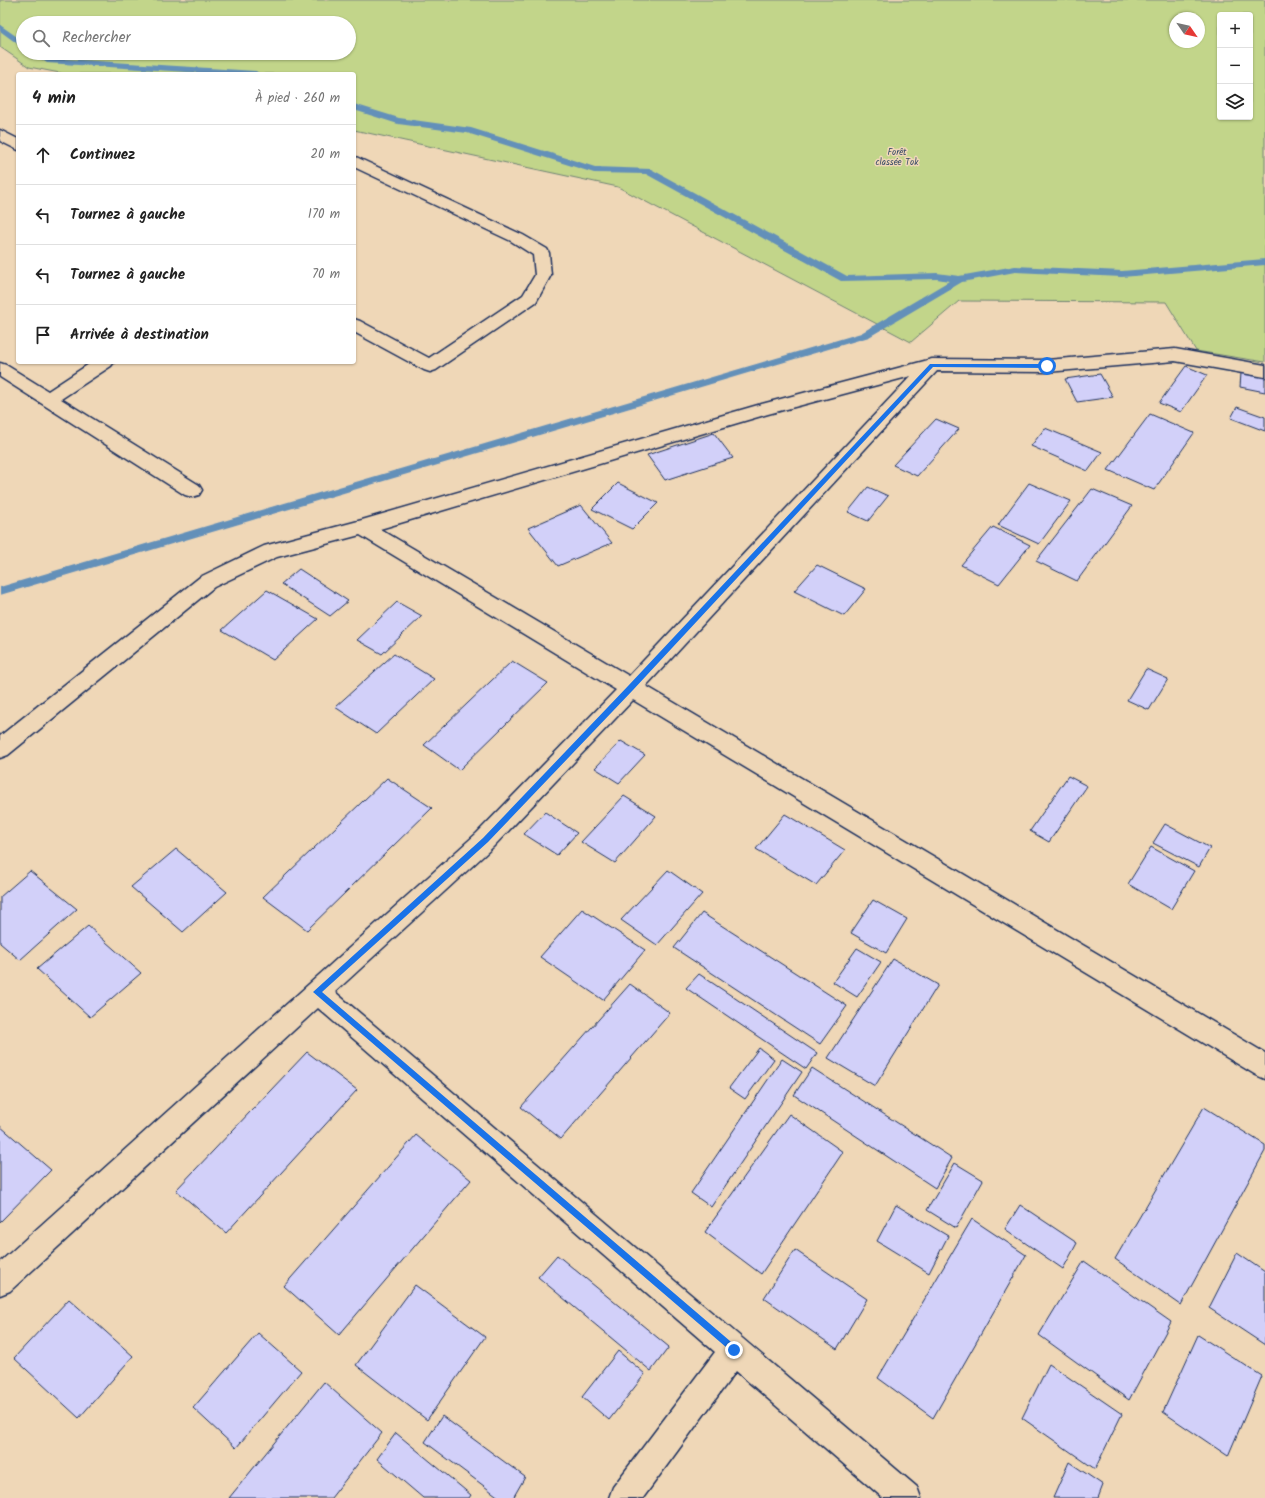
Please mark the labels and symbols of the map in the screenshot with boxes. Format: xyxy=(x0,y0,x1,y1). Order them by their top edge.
north arrow xyxy=(1169,12,1205,48)
park label: Forêt classée Tok xyxy=(876,145,919,170)
route start xyxy=(1038,357,1056,375)
route end xyxy=(725,1341,743,1359)

